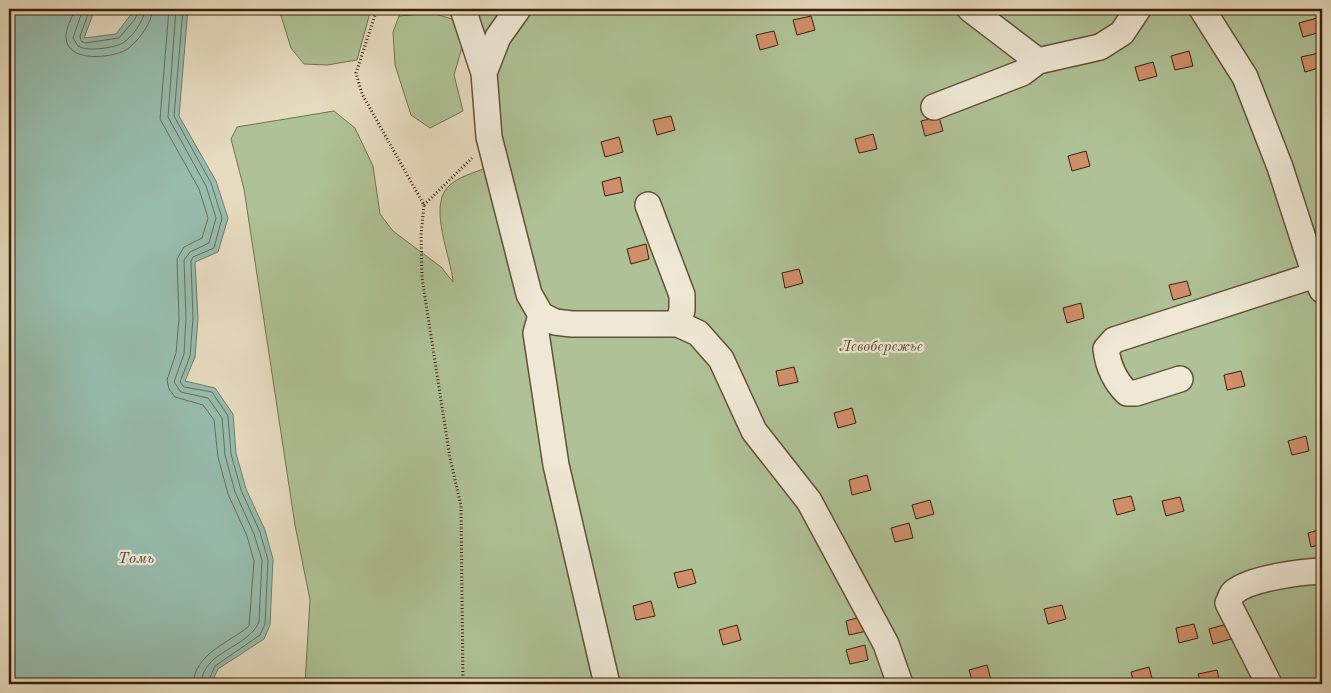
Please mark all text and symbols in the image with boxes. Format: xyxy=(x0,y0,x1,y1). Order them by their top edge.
park label: Левобережье xyxy=(839,339,923,355)
water label: Томь xyxy=(118,551,154,567)

